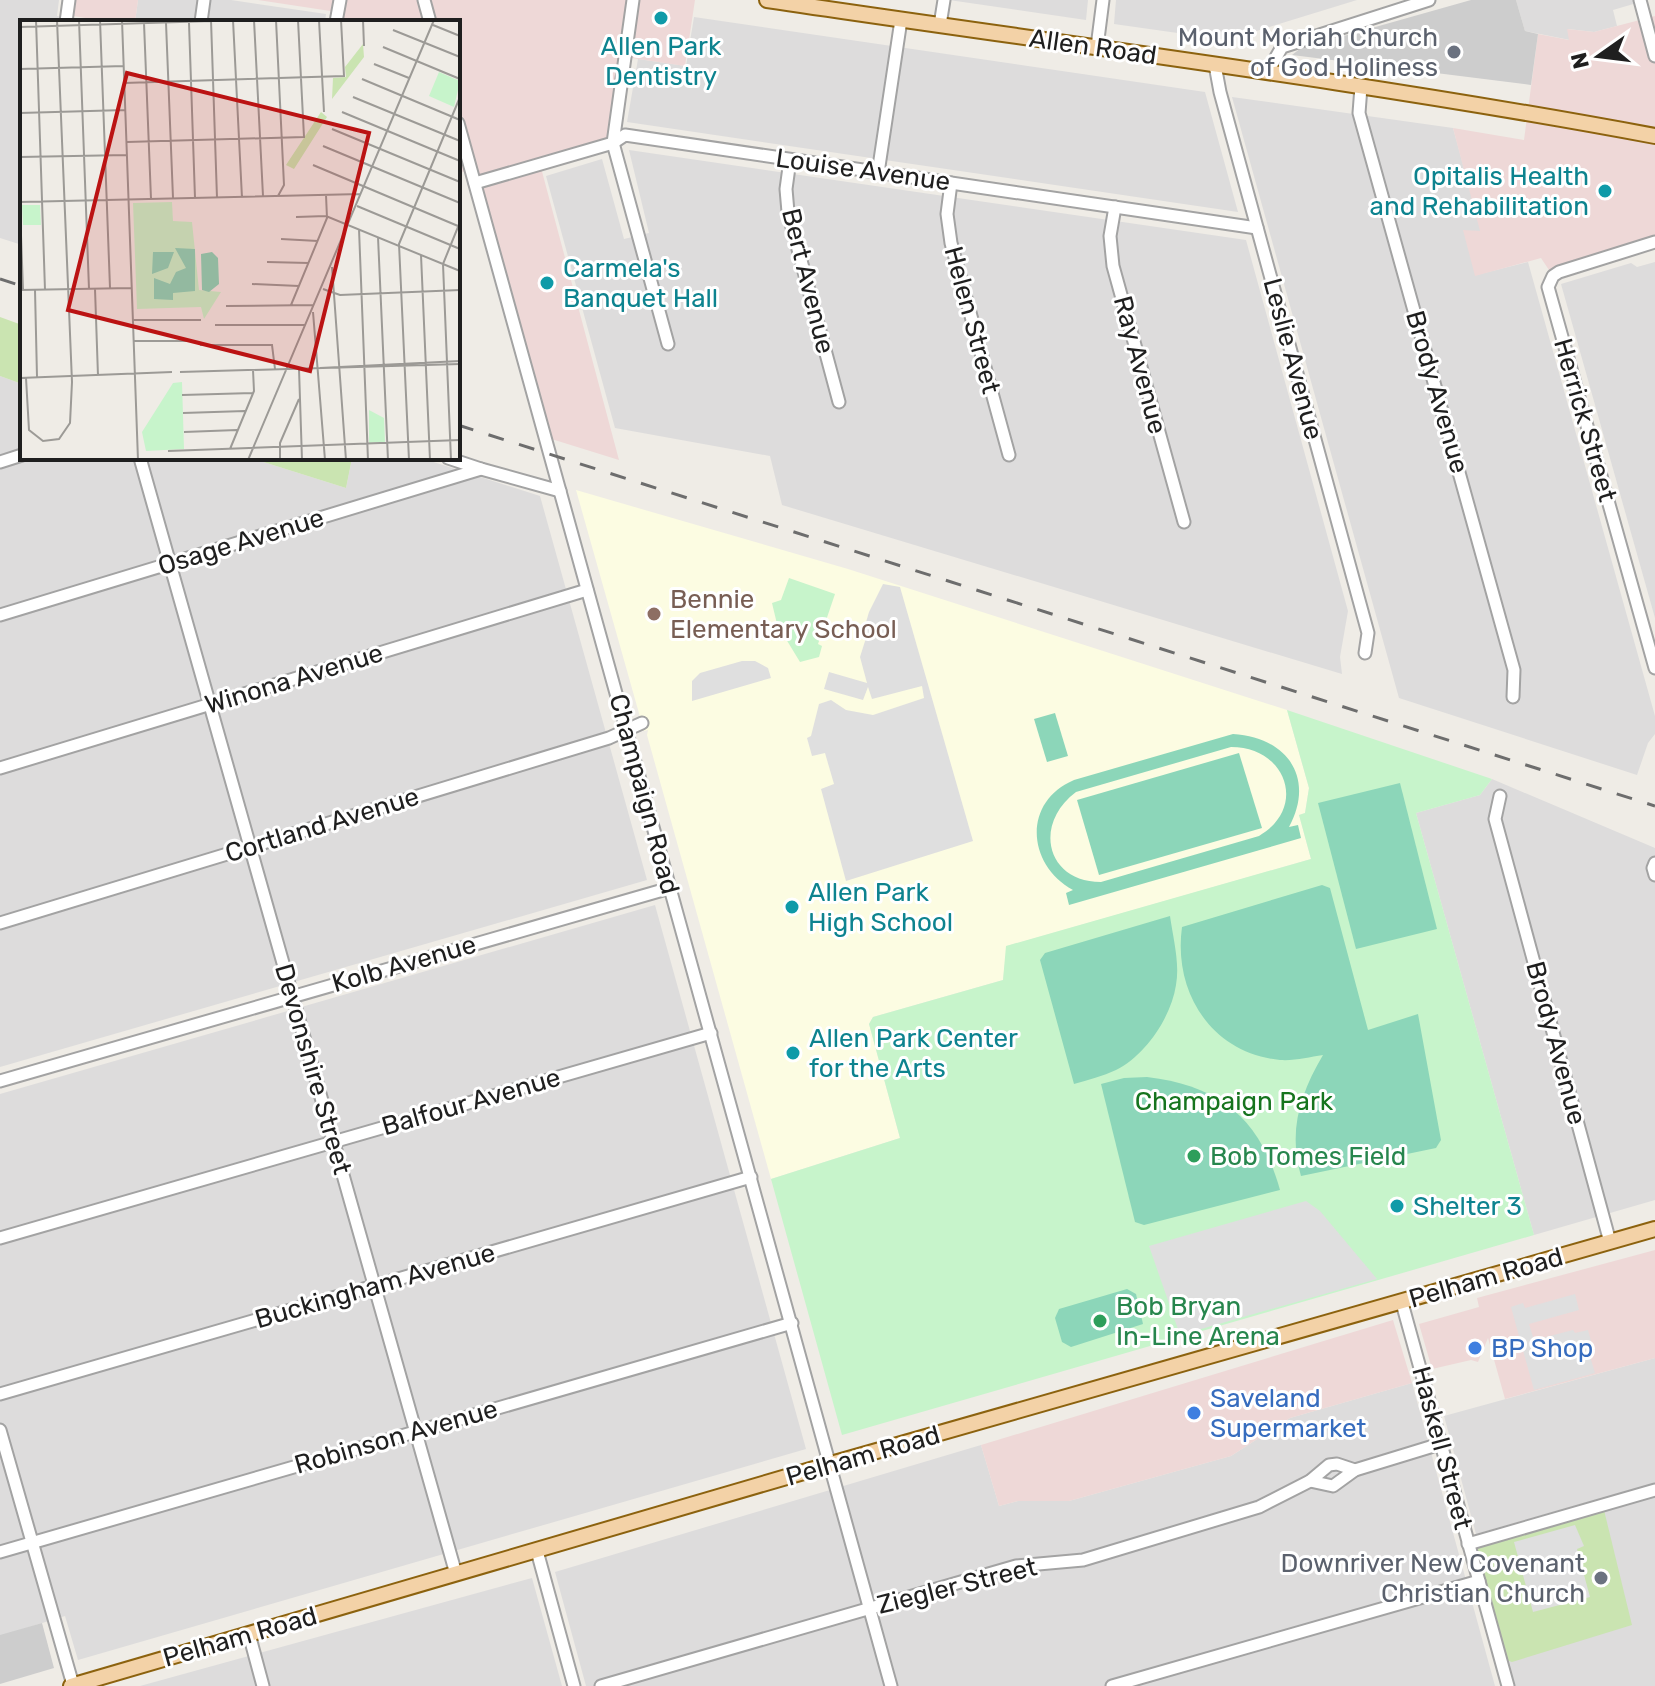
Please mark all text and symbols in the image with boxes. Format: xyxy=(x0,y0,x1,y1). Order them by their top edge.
marker: Allen Park Dentistry xyxy=(652,9,670,27)
north arrow xyxy=(1559,16,1639,96)
inset map xyxy=(20,20,460,460)
place label: Mount Moriah Church of God Holiness xyxy=(1178,22,1438,83)
street label: Allen Road xyxy=(1027,23,1159,71)
place label: Allen Park Dentistry xyxy=(601,31,722,92)
marker: Mount Moriah Church of God Holiness xyxy=(1445,43,1463,61)
text: N xyxy=(1565,50,1595,72)
street label: Louise Avenue xyxy=(774,142,952,198)
place label: Opitalis Health and Rehabilitation xyxy=(1370,161,1589,222)
marker: Opitalis Health and Rehabilitation xyxy=(1596,182,1614,200)
street label: Bert Avenue xyxy=(775,205,841,357)
street label: Helen Street xyxy=(937,243,1007,397)
place label: Carmela's Banquet Hall xyxy=(563,253,718,314)
marker: Carmela's Banquet Hall xyxy=(538,274,556,292)
street label: Leslie Avenue xyxy=(1257,275,1329,443)
street label: Ray Avenue xyxy=(1107,293,1173,437)
street label: Brody Avenue xyxy=(1399,307,1475,477)
street label: Herrick Street xyxy=(1547,335,1623,505)
street label: Osage Avenue xyxy=(154,502,328,582)
place label: Bennie Elementary School xyxy=(670,584,897,645)
marker: Bennie Elementary School xyxy=(645,605,663,623)
street label: Winona Avenue xyxy=(201,637,387,721)
street label: Champaign Road xyxy=(602,690,686,898)
street label: Cortland Avenue xyxy=(221,781,423,869)
place label: Allen Park High School xyxy=(808,877,953,938)
marker: Allen Park High School xyxy=(783,898,801,916)
street label: Kolb Avenue xyxy=(328,929,480,999)
street label: Brody Avenue xyxy=(1519,958,1593,1128)
street label: Devonshire Street xyxy=(268,960,358,1178)
place label: Allen Park Center for the Arts xyxy=(809,1023,1018,1084)
marker: Allen Park Center for the Arts xyxy=(784,1044,802,1062)
street label: Balfour Avenue xyxy=(378,1062,564,1142)
park label: Champaign Park xyxy=(1135,1086,1334,1117)
place label: Bob Tomes Field xyxy=(1210,1141,1406,1172)
marker: Bob Tomes Field xyxy=(1185,1147,1203,1165)
place label: Shelter 3 xyxy=(1413,1191,1522,1222)
marker: Shelter 3 xyxy=(1388,1197,1406,1215)
street label: Buckingham Avenue xyxy=(251,1237,499,1335)
street label: Pelham Road xyxy=(1405,1241,1567,1315)
place label: Bob Bryan In-Line Arena xyxy=(1116,1291,1280,1352)
marker: Bob Bryan In-Line Arena xyxy=(1091,1312,1109,1330)
place label: BP Shop xyxy=(1491,1333,1593,1364)
marker: BP Shop xyxy=(1466,1339,1484,1357)
street label: Haskell Street xyxy=(1405,1363,1479,1533)
place label: Saveland Supermarket xyxy=(1210,1383,1367,1444)
street label: Robinson Avenue xyxy=(291,1393,501,1481)
marker: Saveland Supermarket xyxy=(1185,1404,1203,1422)
street label: Pelham Road xyxy=(782,1419,944,1493)
place label: Downriver New Covenant Christian Church xyxy=(1281,1548,1585,1609)
street label: Ziegler Street xyxy=(874,1551,1040,1621)
marker: Downriver New Covenant Christian Church xyxy=(1592,1569,1610,1587)
street label: Pelham Road xyxy=(159,1600,321,1674)

